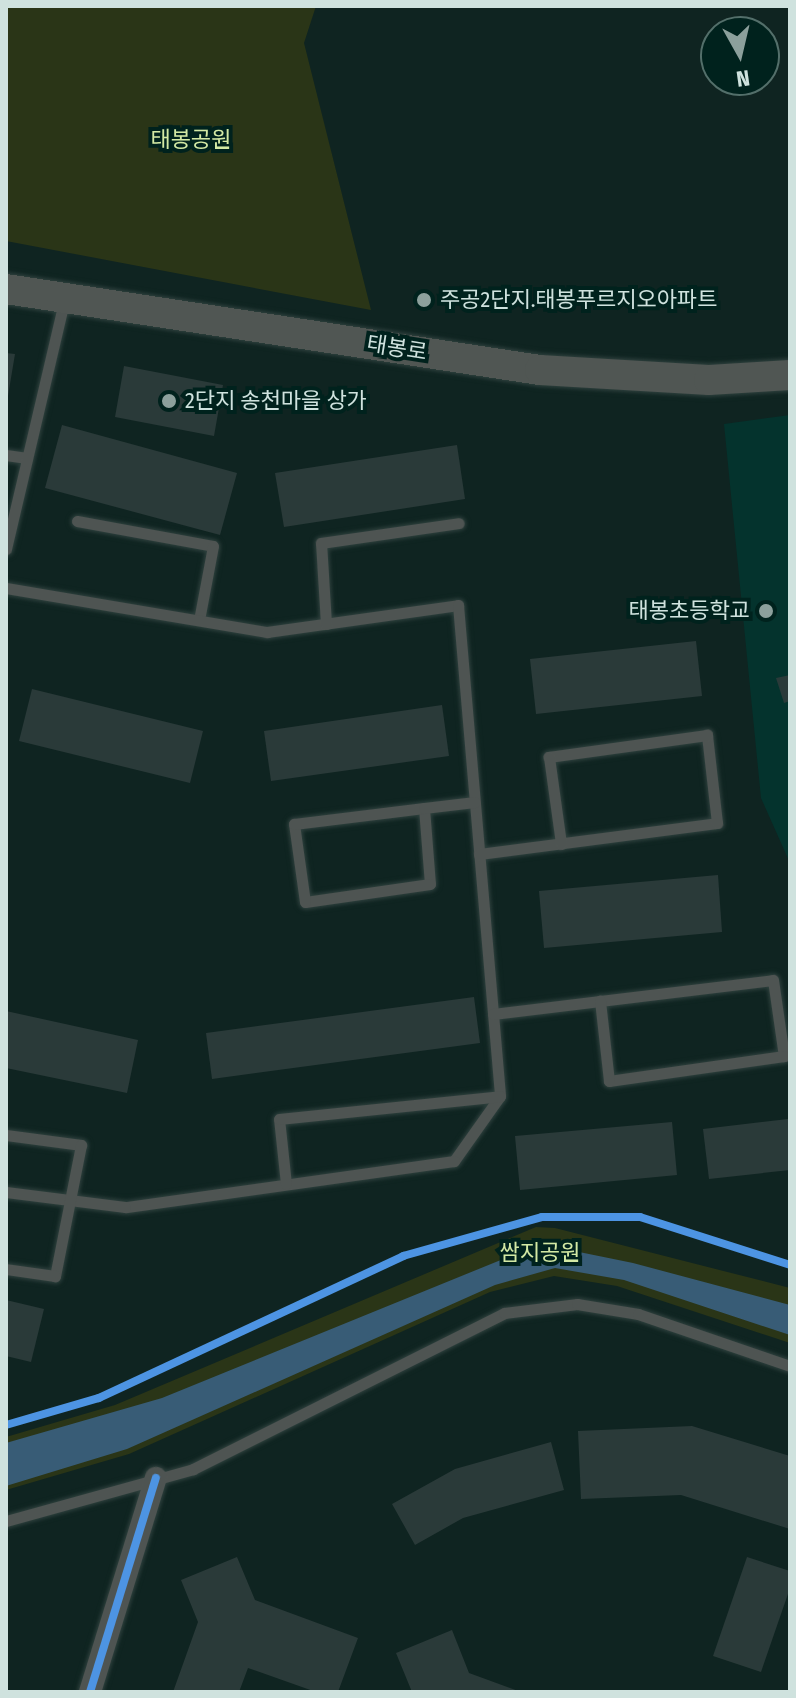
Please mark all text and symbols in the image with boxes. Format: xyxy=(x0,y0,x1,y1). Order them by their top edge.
north arrow xyxy=(700,16,780,96)
text: N xyxy=(735,64,752,93)
park label: 태봉공원 xyxy=(151,127,231,153)
place label: 주공2단지.태봉푸르지오아파트 xyxy=(440,287,717,313)
marker: 주공2단지.태봉푸르지오아파트 xyxy=(415,291,433,309)
street label: 태봉로 xyxy=(365,330,429,366)
place label: 2단지 송천마을 상가 xyxy=(185,388,367,414)
marker: 2단지 송천마을 상가 xyxy=(160,392,178,410)
place label: 태봉초등학교 xyxy=(629,598,750,624)
marker: 태봉초등학교 xyxy=(757,602,775,620)
park label: 쌈지공원 xyxy=(500,1240,580,1266)

